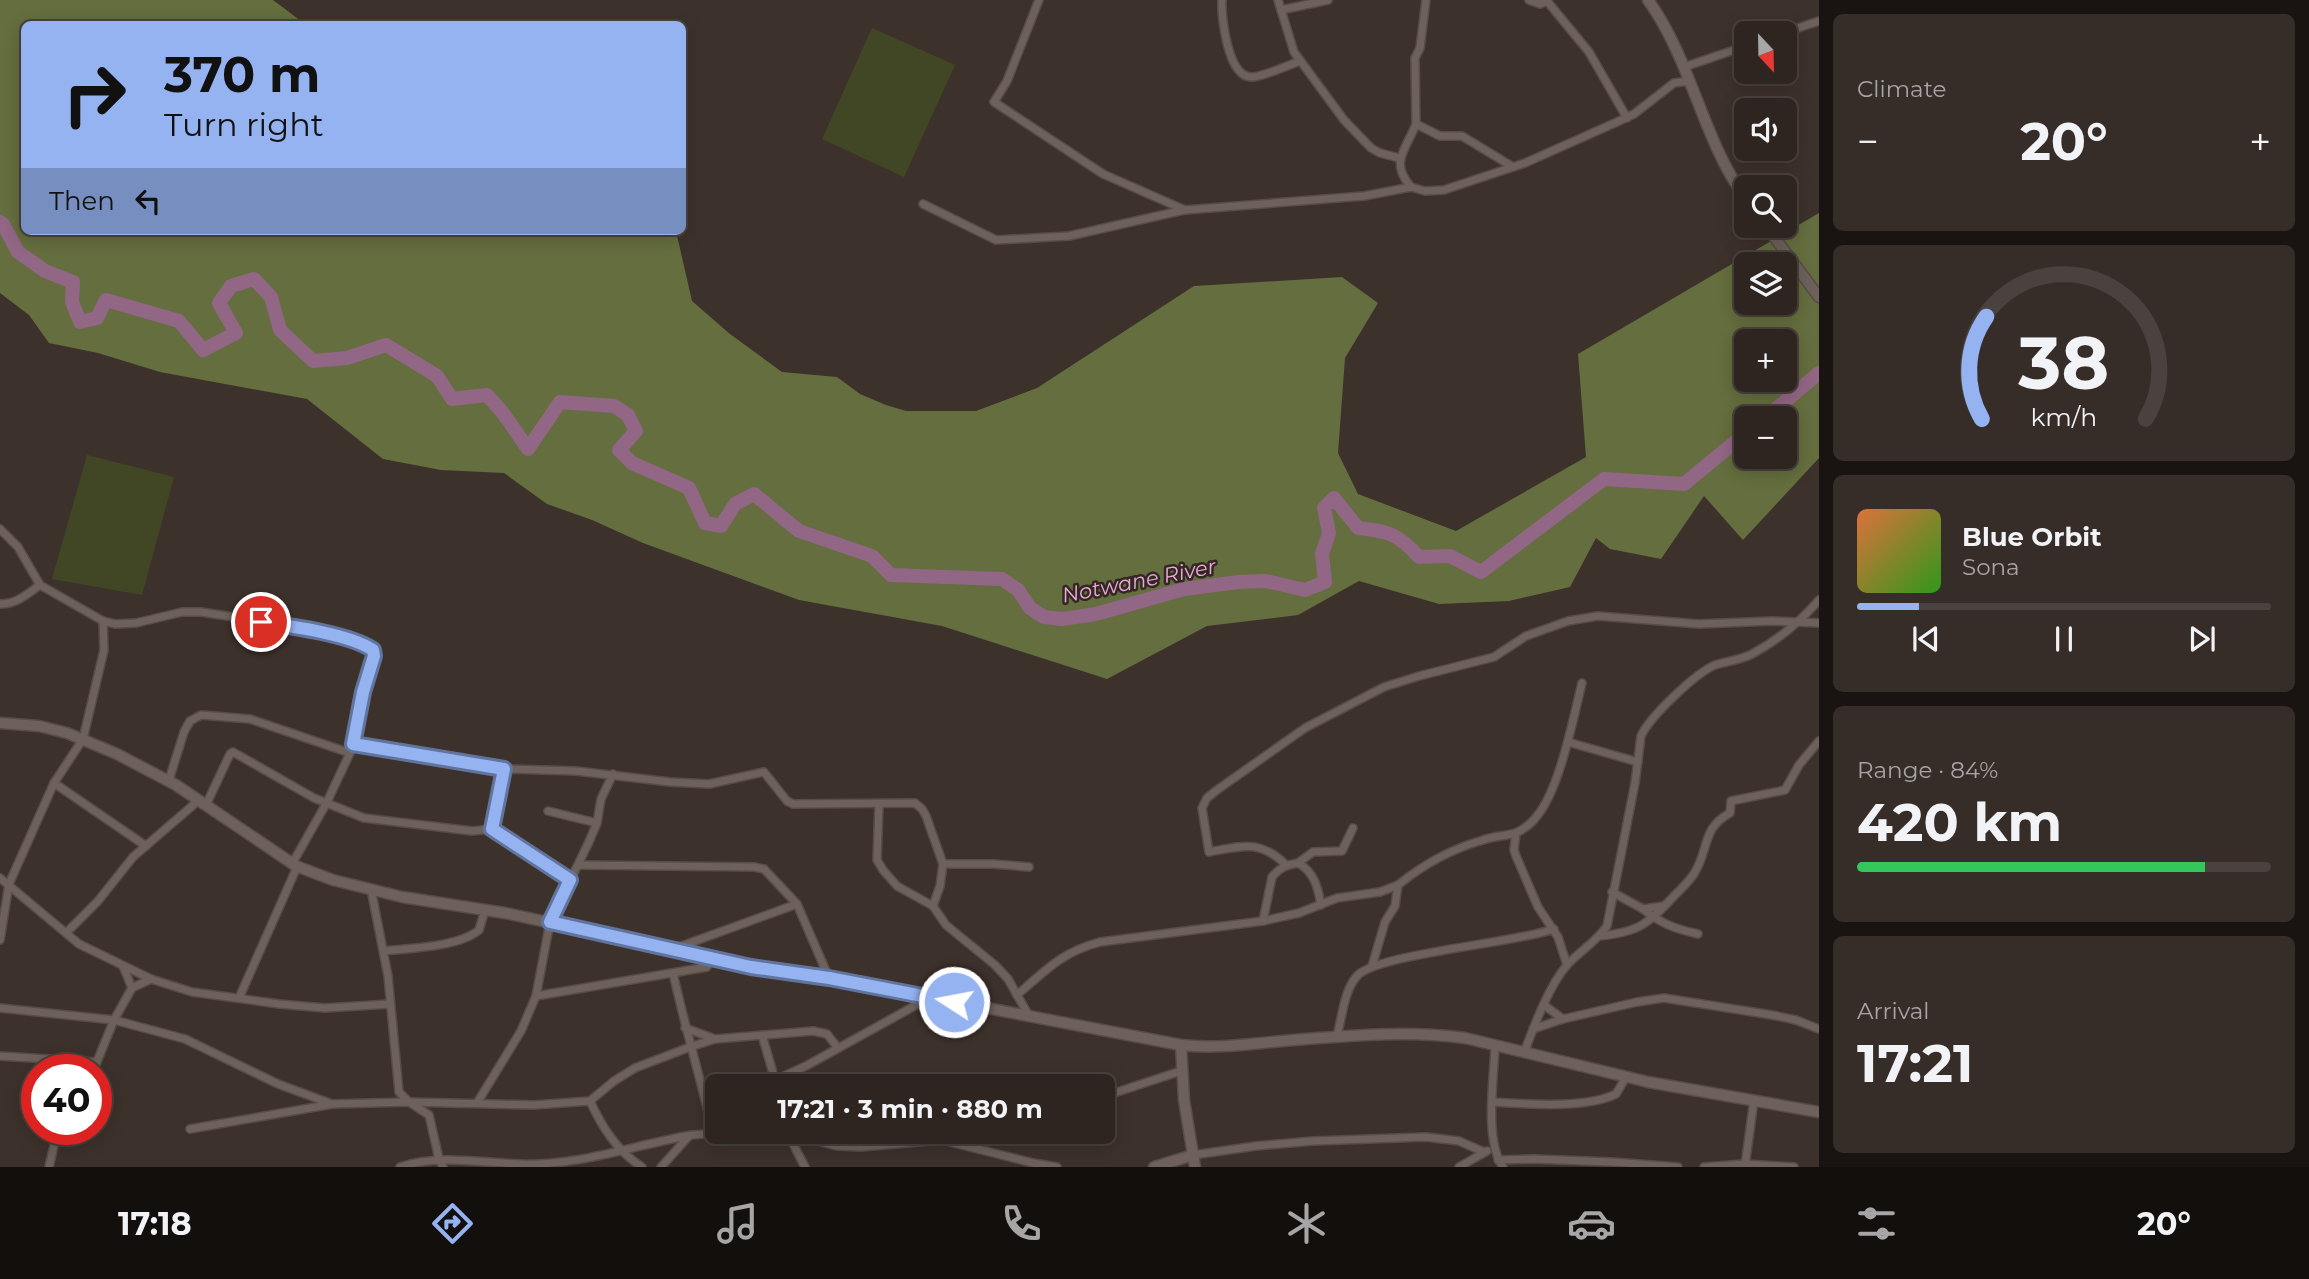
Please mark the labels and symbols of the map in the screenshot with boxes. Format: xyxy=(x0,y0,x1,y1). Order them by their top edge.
north arrow xyxy=(1734,21,1797,84)
water label: Notwane River xyxy=(1060,553,1219,608)
pin xyxy=(231,592,291,652)
position arrow xyxy=(917,965,991,1039)
speed limit sign: 40 xyxy=(21,1054,112,1145)

